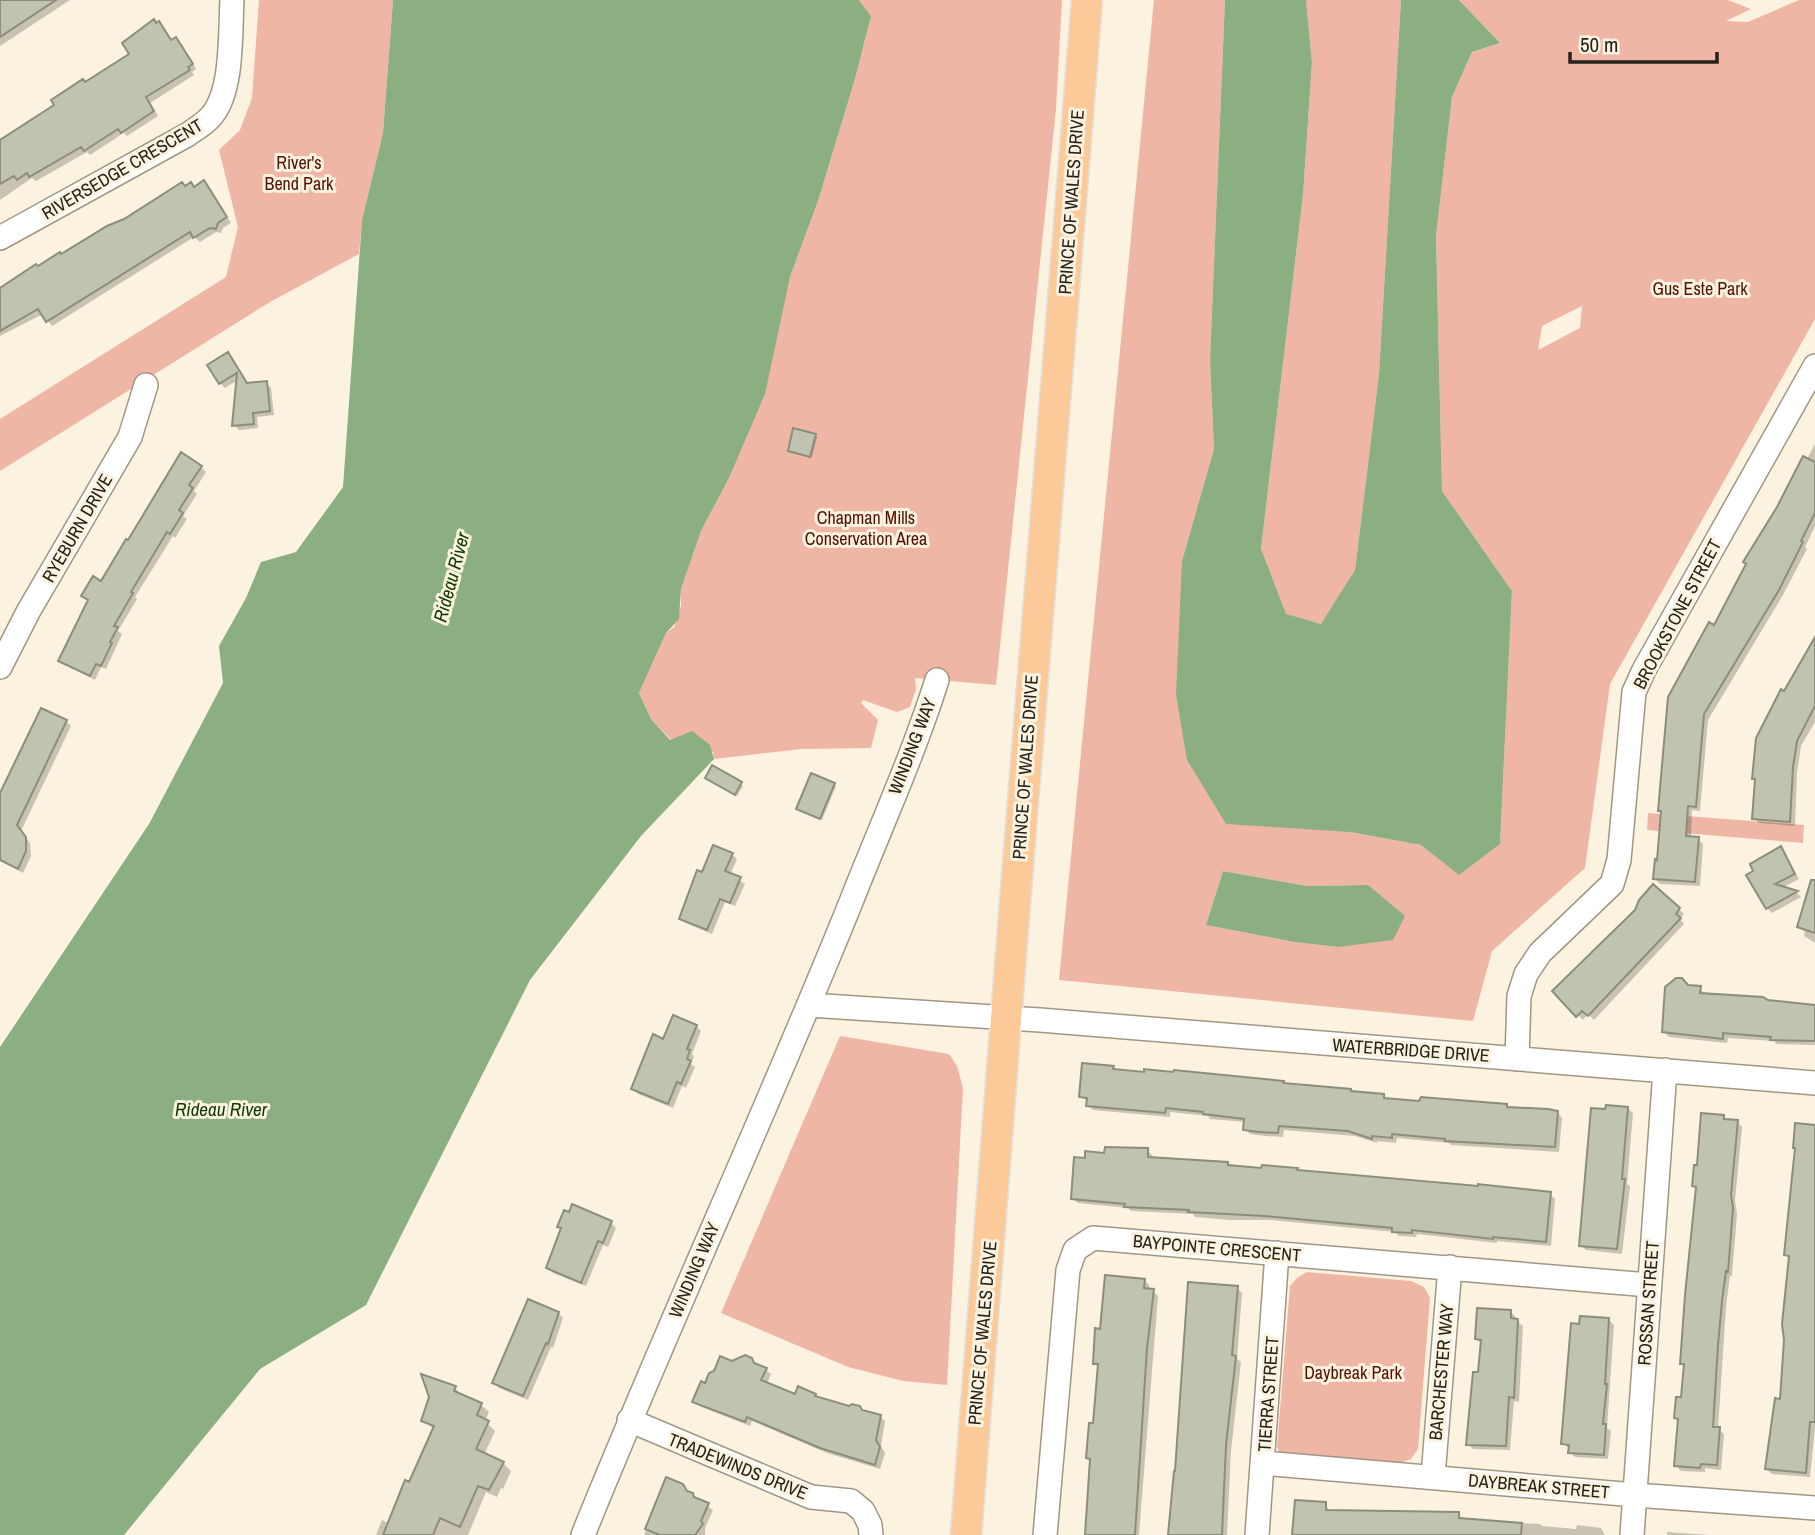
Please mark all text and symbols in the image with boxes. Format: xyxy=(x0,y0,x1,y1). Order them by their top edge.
scale bar xyxy=(1570,21,1717,65)
text: 50 m xyxy=(1580,30,1618,59)
street label: PRINCE OF WALES DRIVE xyxy=(1052,109,1090,295)
street label: RIVERSEDGE CRESCENT xyxy=(37,113,207,225)
park label: River's Bend Park xyxy=(265,150,334,196)
park label: Gus Este Park xyxy=(1652,276,1748,301)
street label: RYEBURN DRIVE xyxy=(36,469,118,587)
park label: Chapman Mills Conservation Area xyxy=(805,505,927,551)
water label: Rideau River xyxy=(427,529,476,625)
street label: BROOKSTONE STREET xyxy=(1627,535,1727,693)
street label: PRINCE OF WALES DRIVE xyxy=(1006,674,1044,860)
street label: WINDING WAY xyxy=(882,694,942,798)
street label: WATERBRIDGE DRIVE xyxy=(1332,1032,1490,1068)
water label: Rideau River xyxy=(175,1096,268,1122)
street label: WINDING WAY xyxy=(663,1218,725,1322)
street label: BAYPOINTE CRESCENT xyxy=(1132,1228,1302,1268)
street label: PRINCE OF WALES DRIVE xyxy=(961,1240,1003,1426)
street label: ROSSAN STREET xyxy=(1631,1240,1665,1366)
street label: BARCHESTER WAY xyxy=(1423,1303,1459,1441)
street label: TIERRA STREET xyxy=(1251,1335,1285,1453)
park label: Daybreak Park xyxy=(1304,1360,1402,1385)
street label: TRADEWINDS DRIVE xyxy=(665,1427,811,1505)
street label: DAYBREAK STREET xyxy=(1467,1467,1611,1505)

